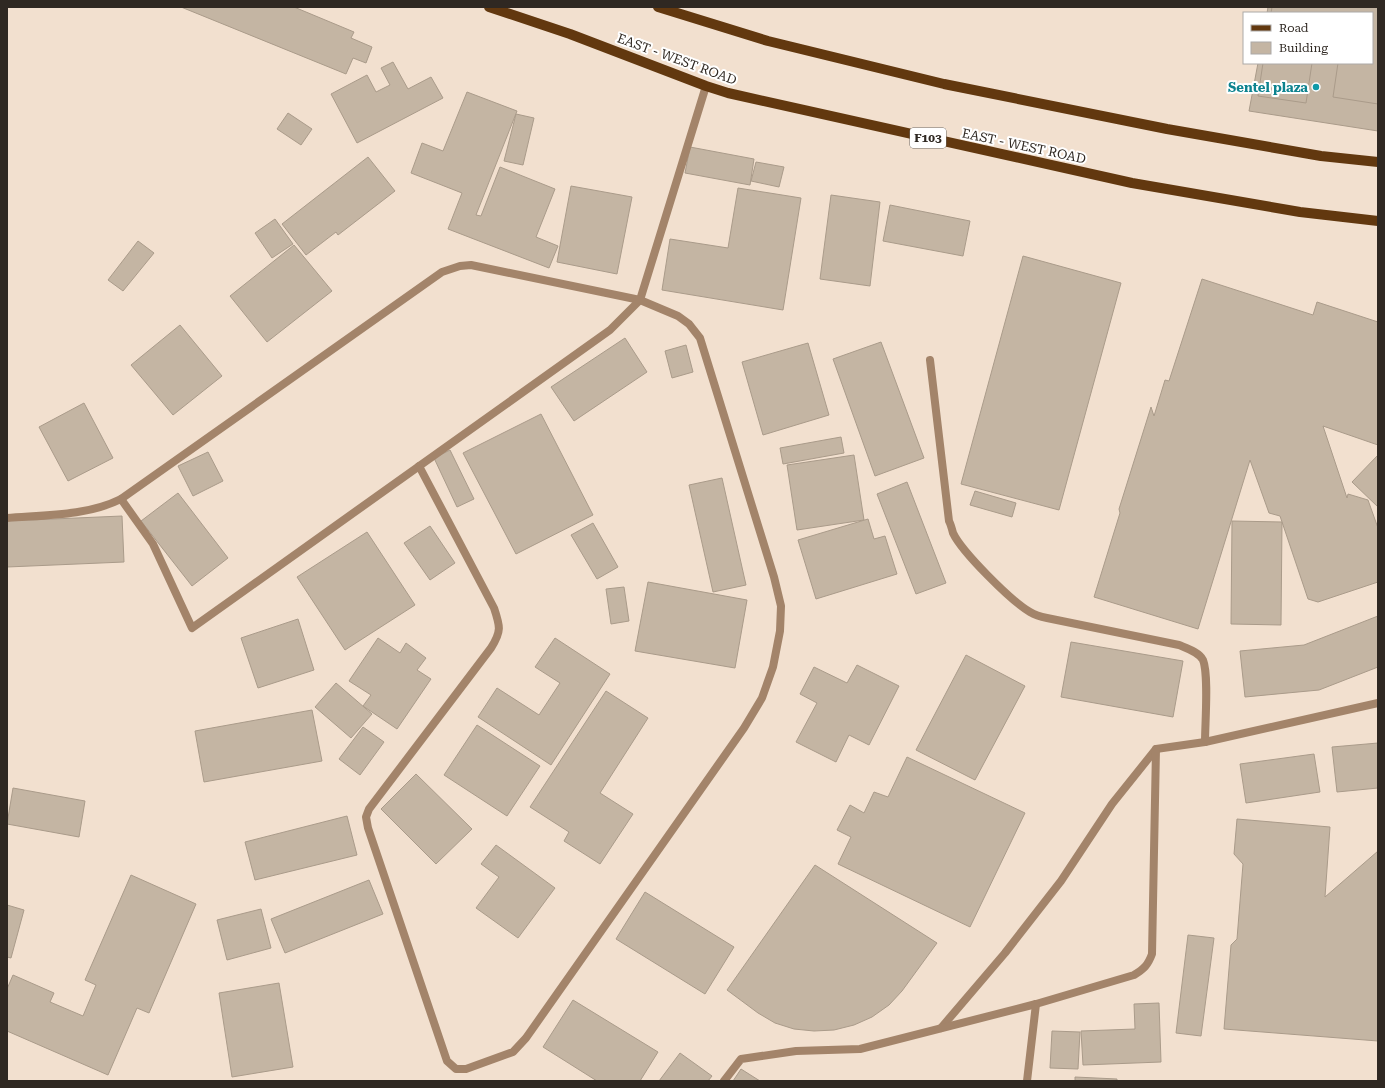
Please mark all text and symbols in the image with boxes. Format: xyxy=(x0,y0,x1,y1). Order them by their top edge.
legend xyxy=(1243,12,1373,64)
text: Road xyxy=(1279,21,1309,35)
street label: EAST - WEST ROAD xyxy=(615,30,739,88)
text: Building xyxy=(1279,41,1328,55)
place label: Sentel plaza xyxy=(1228,80,1308,95)
marker: Sentel plaza xyxy=(1311,82,1321,92)
street label: EAST - WEST ROAD xyxy=(961,126,1087,166)
road number: F103 xyxy=(910,128,946,148)

